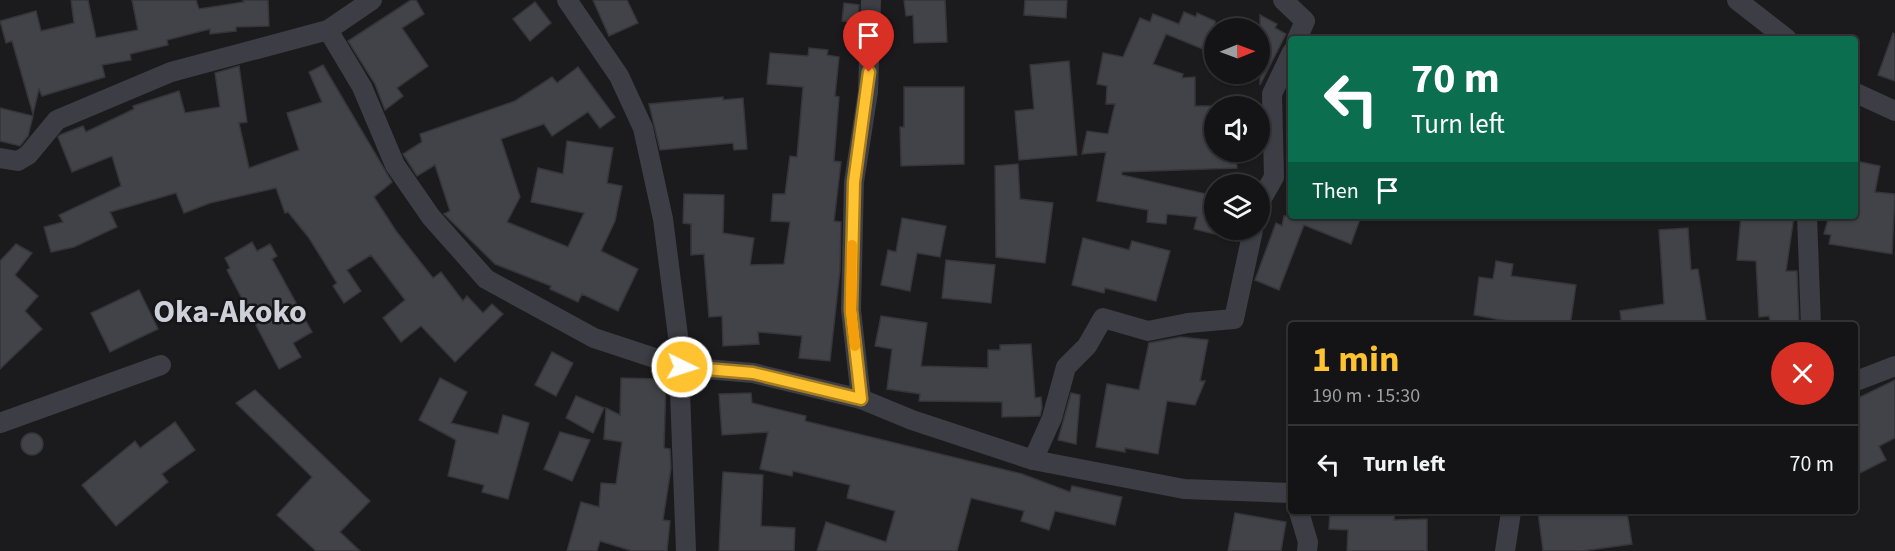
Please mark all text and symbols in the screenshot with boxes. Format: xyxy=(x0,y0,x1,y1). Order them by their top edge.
pin xyxy=(843,10,894,72)
north arrow xyxy=(1204,18,1270,84)
map controls xyxy=(1204,18,1270,240)
icon: arrive xyxy=(852,19,885,52)
text: 70 m xyxy=(1411,49,1500,109)
icon: left xyxy=(1312,60,1390,138)
button: sound xyxy=(1204,96,1270,162)
text: Turn left xyxy=(1411,105,1505,144)
button: layers xyxy=(1204,174,1270,240)
icon: arrive xyxy=(1371,174,1404,207)
text: Then xyxy=(1312,175,1359,207)
district label: Oka-Akoko xyxy=(153,289,307,335)
text: 1 min xyxy=(1312,334,1400,385)
position arrow xyxy=(650,335,714,399)
button: close xyxy=(1771,342,1834,405)
text: 190 m · 15:30 xyxy=(1312,382,1420,410)
icon: left xyxy=(1312,448,1345,481)
text: Turn left xyxy=(1363,448,1445,480)
text: 70 m xyxy=(1789,448,1834,480)

